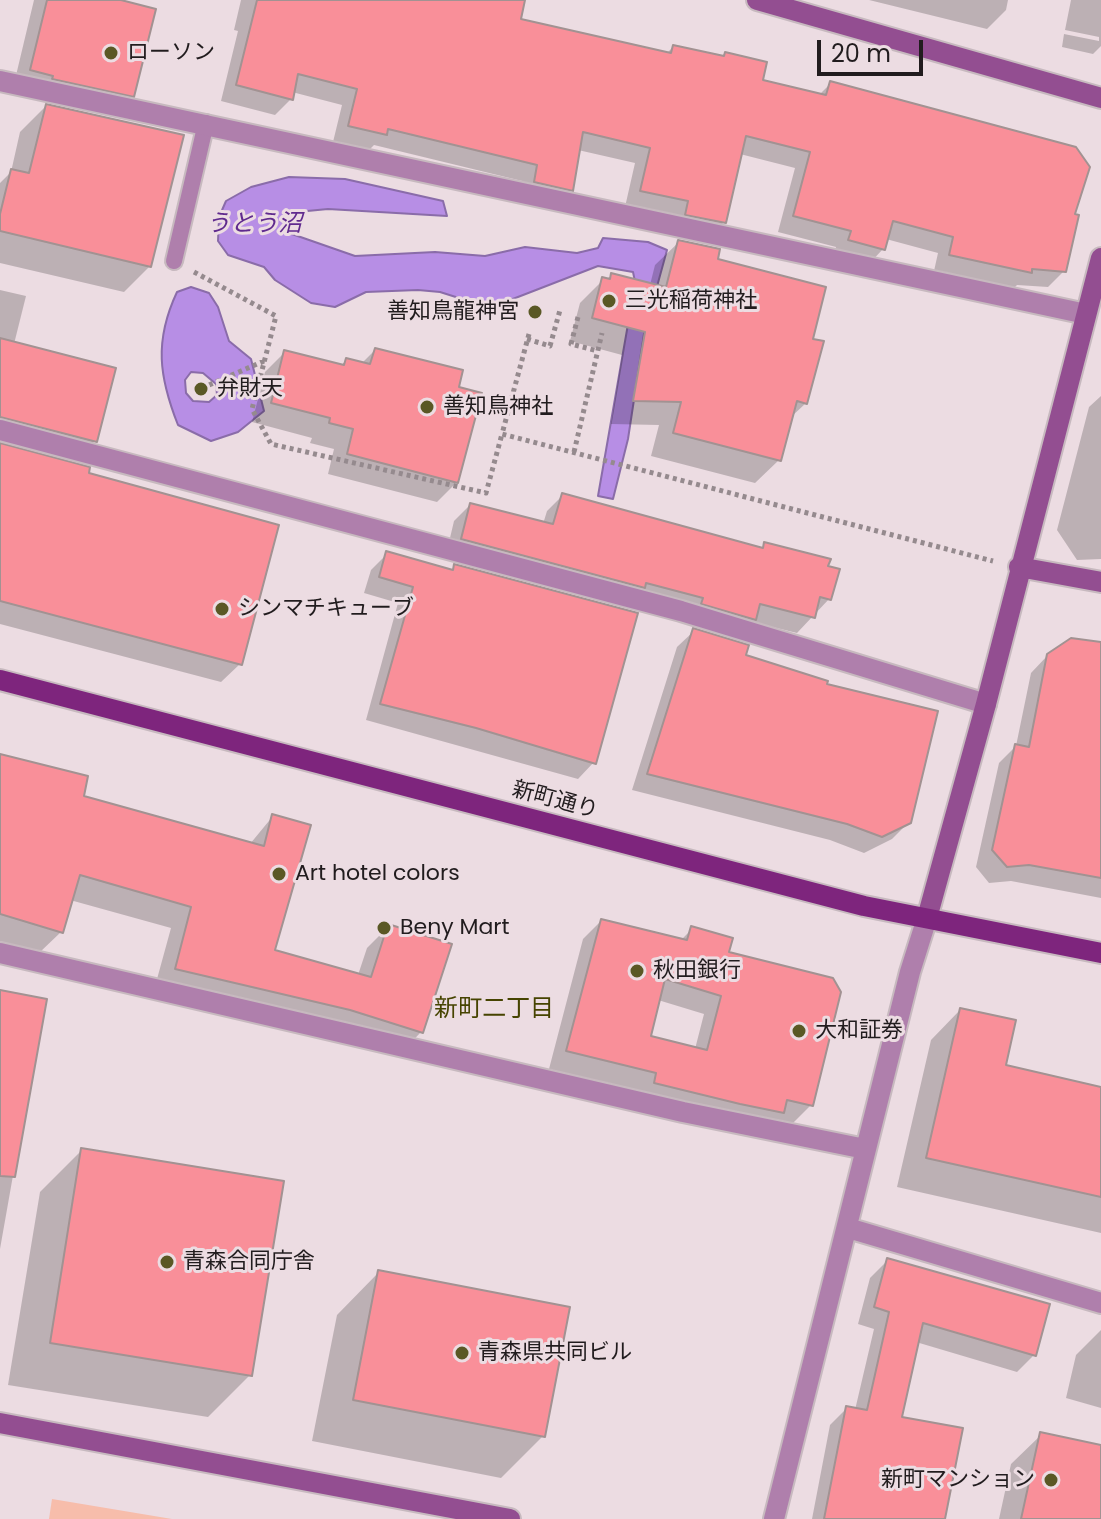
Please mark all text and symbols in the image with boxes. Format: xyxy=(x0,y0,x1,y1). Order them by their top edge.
scale bar xyxy=(821,24,927,74)
text: 20 m xyxy=(831,37,891,70)
place label: ローソン xyxy=(127,40,215,66)
marker: ローソン xyxy=(102,44,120,62)
water label: うとう沼 xyxy=(206,211,302,239)
place label: 三光稲荷神社 xyxy=(625,288,757,314)
marker: 三光稲荷神社 xyxy=(600,292,618,310)
place label: 善知鳥龍神宮 xyxy=(387,299,519,325)
marker: 善知鳥龍神宮 xyxy=(526,303,544,321)
place label: 弁財天 xyxy=(217,376,283,402)
marker: 弁財天 xyxy=(192,380,210,398)
place label: 善知鳥神社 xyxy=(443,394,553,420)
marker: 善知鳥神社 xyxy=(418,398,436,416)
place label: シンマチキューブ xyxy=(238,596,414,622)
marker: シンマチキューブ xyxy=(213,600,231,618)
street label: 新町通り xyxy=(509,777,601,825)
place label: Art hotel colors xyxy=(295,861,460,887)
marker: Art hotel colors xyxy=(270,865,288,883)
place label: Beny Mart xyxy=(400,915,509,941)
marker: Beny Mart xyxy=(375,919,393,937)
place label: 秋田銀行 xyxy=(653,958,741,984)
marker: 秋田銀行 xyxy=(628,962,646,980)
district label: 新町二丁目 xyxy=(434,996,554,1024)
place label: 大和証券 xyxy=(815,1018,903,1044)
marker: 大和証券 xyxy=(790,1022,808,1040)
place label: 青森合同庁舎 xyxy=(183,1249,315,1275)
marker: 青森合同庁舎 xyxy=(158,1253,176,1271)
place label: 青森県共同ビル xyxy=(478,1340,632,1366)
marker: 青森県共同ビル xyxy=(453,1344,471,1362)
place label: 新町マンション xyxy=(881,1467,1035,1493)
marker: 新町マンション xyxy=(1042,1471,1060,1489)

